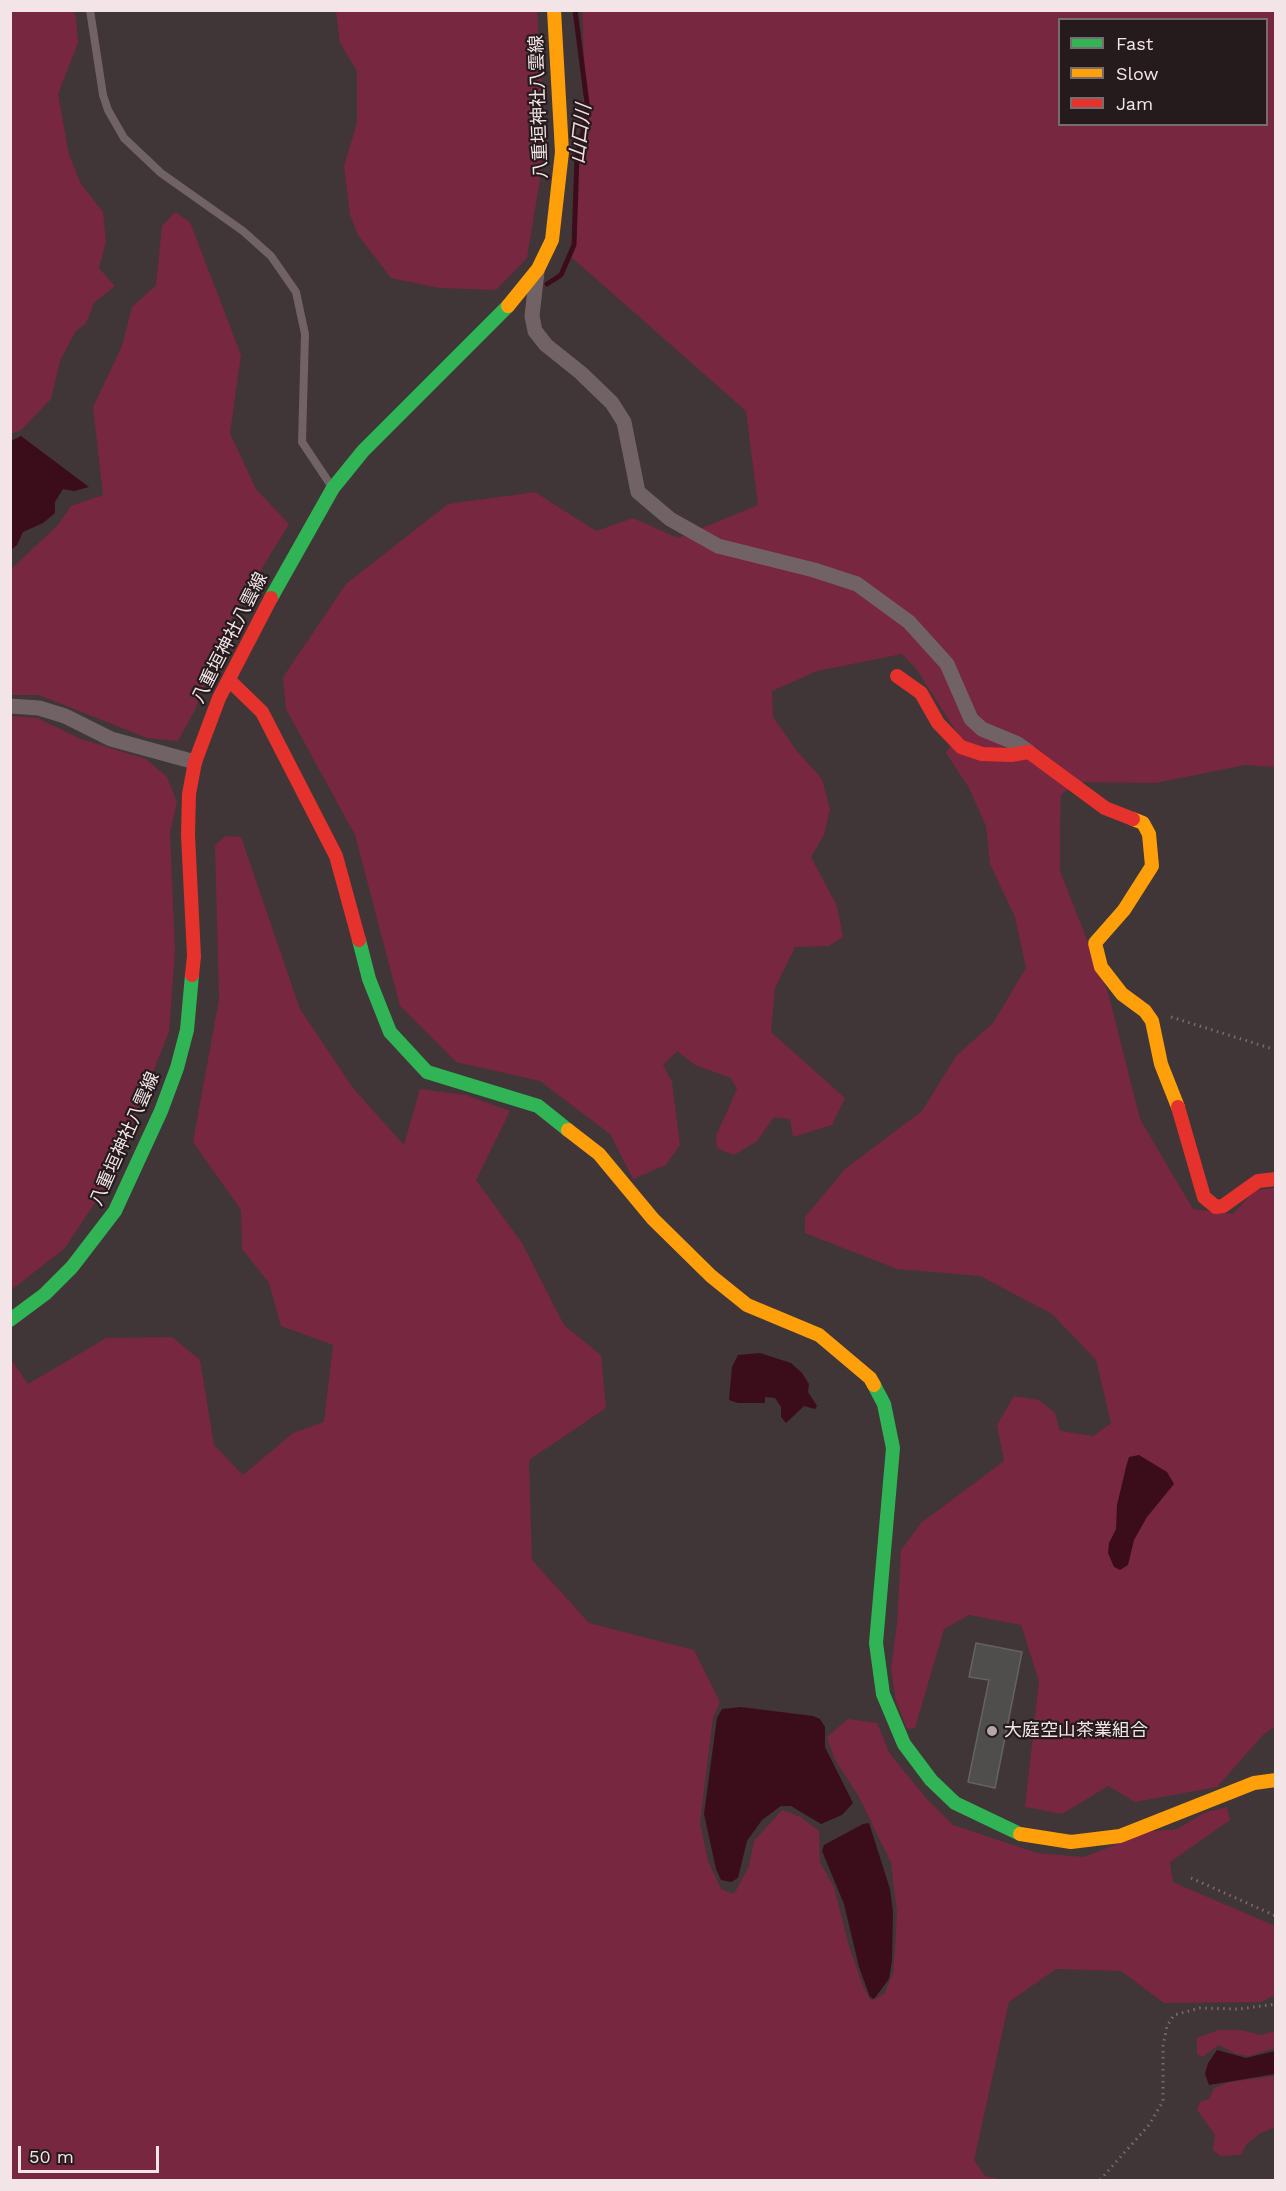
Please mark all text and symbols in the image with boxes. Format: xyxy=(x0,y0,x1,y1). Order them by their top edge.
legend xyxy=(1058,18,1268,126)
text: Fast xyxy=(1116,33,1153,54)
street label: 八重垣神社八雲線 xyxy=(526,35,552,179)
text: Slow xyxy=(1116,63,1159,84)
text: Jam xyxy=(1116,93,1153,114)
water label: 山口川 xyxy=(565,103,597,165)
street label: 八重垣神社八雲線 xyxy=(188,569,272,707)
street label: 八重垣神社八雲線 xyxy=(86,1069,164,1209)
place label: 大庭空山茶業組合 xyxy=(1004,1720,1148,1742)
marker: 大庭空山茶業組合 xyxy=(985,1724,999,1738)
scale bar xyxy=(21,2134,162,2172)
text: 50 m xyxy=(29,2146,74,2167)

